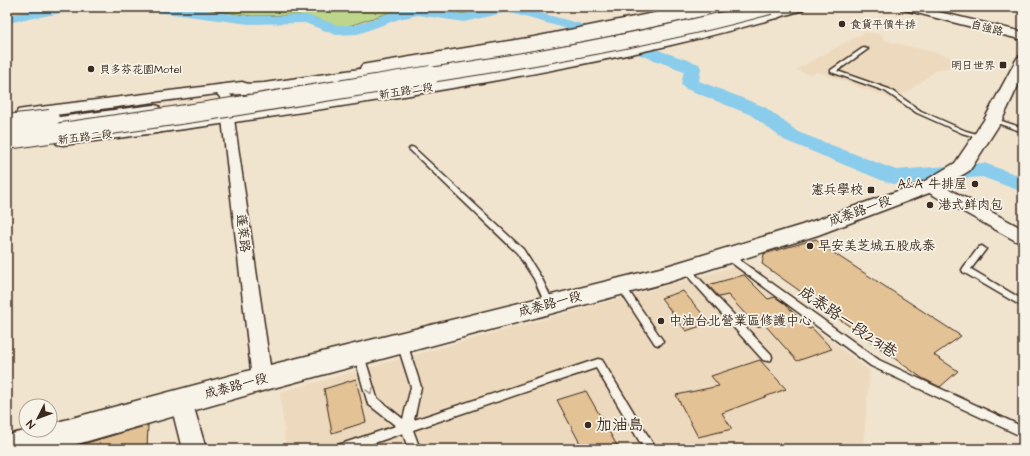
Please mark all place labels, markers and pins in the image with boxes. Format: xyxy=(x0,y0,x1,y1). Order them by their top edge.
place label: 食貨平價牛排 xyxy=(850,17,916,32)
marker: 食貨平價牛排 xyxy=(837,19,847,29)
place label: 明日世界 xyxy=(951,58,995,73)
marker: 明日世界 xyxy=(998,60,1008,70)
place label: 貝多芬花園Motel xyxy=(99,62,182,77)
marker: 貝多芬花園Motel xyxy=(86,64,96,74)
place label: A&A 牛排屋 xyxy=(897,175,967,193)
marker: A&A 牛排屋 xyxy=(970,179,980,189)
place label: 憲兵學校 xyxy=(811,181,863,199)
marker: 憲兵學校 xyxy=(866,185,876,195)
place label: 港式鲜肉包 xyxy=(938,196,1003,214)
marker: 港式鲜肉包 xyxy=(925,200,935,210)
place label: 早安美芝城五股成泰 xyxy=(818,237,935,255)
marker: 早安美芝城五股成泰 xyxy=(805,241,815,251)
place label: 中油台北營業區修護中心 xyxy=(669,312,812,330)
marker: 中油台北營業區修護中心 xyxy=(656,316,666,326)
place label: 加油島 xyxy=(596,414,644,436)
marker: 加油島 xyxy=(583,420,593,430)

